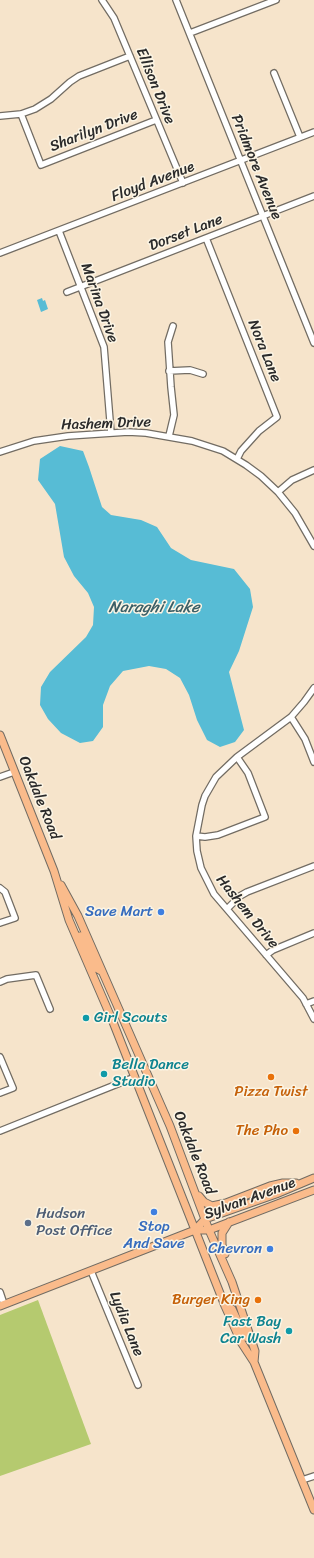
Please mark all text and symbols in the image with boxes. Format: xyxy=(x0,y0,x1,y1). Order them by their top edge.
street label: Ellison Drive xyxy=(132,45,178,127)
street label: Sharilyn Drive xyxy=(47,106,141,156)
street label: Pridmore Avenue xyxy=(227,112,285,222)
street label: Floyd Avenue xyxy=(109,158,197,206)
street label: Dorset Lane xyxy=(147,211,225,255)
street label: Marina Drive xyxy=(76,261,122,345)
street label: Nora Lane xyxy=(243,317,285,385)
street label: Hashem Drive xyxy=(61,413,151,435)
water label: Naraghi Lake xyxy=(109,598,199,618)
street label: Oakdale Road xyxy=(14,754,64,842)
street label: Hashem Drive xyxy=(212,871,282,953)
place label: Save Mart xyxy=(85,903,153,921)
marker: Save Mart xyxy=(156,907,166,917)
place label: Girl Scouts xyxy=(94,1009,167,1027)
marker: Girl Scouts xyxy=(81,1013,91,1023)
place label: Bella Dance Studio xyxy=(112,1056,189,1091)
marker: Bella Dance Studio xyxy=(99,1069,109,1079)
marker: Pizza Twist xyxy=(266,1072,276,1082)
place label: Pizza Twist xyxy=(234,1083,308,1101)
street label: Oakdale Road xyxy=(169,1109,219,1197)
place label: The Pho xyxy=(236,1122,288,1140)
marker: The Pho xyxy=(291,1126,301,1136)
street label: Sylvan Avenue xyxy=(202,1174,298,1224)
place label: Hudson Post Office xyxy=(36,1205,112,1240)
marker: Stop And Save xyxy=(149,1207,159,1217)
marker: Hudson Post Office xyxy=(23,1218,33,1228)
place label: Stop And Save xyxy=(123,1218,185,1253)
place label: Chevron xyxy=(208,1240,262,1258)
marker: Chevron xyxy=(265,1244,275,1254)
street label: Lydia Lane xyxy=(105,1289,147,1359)
place label: Burger King xyxy=(172,1291,250,1309)
marker: Burger King xyxy=(253,1295,263,1305)
place label: Fast Bay Car Wash xyxy=(220,1313,281,1348)
marker: Fast Bay Car Wash xyxy=(284,1326,294,1336)

